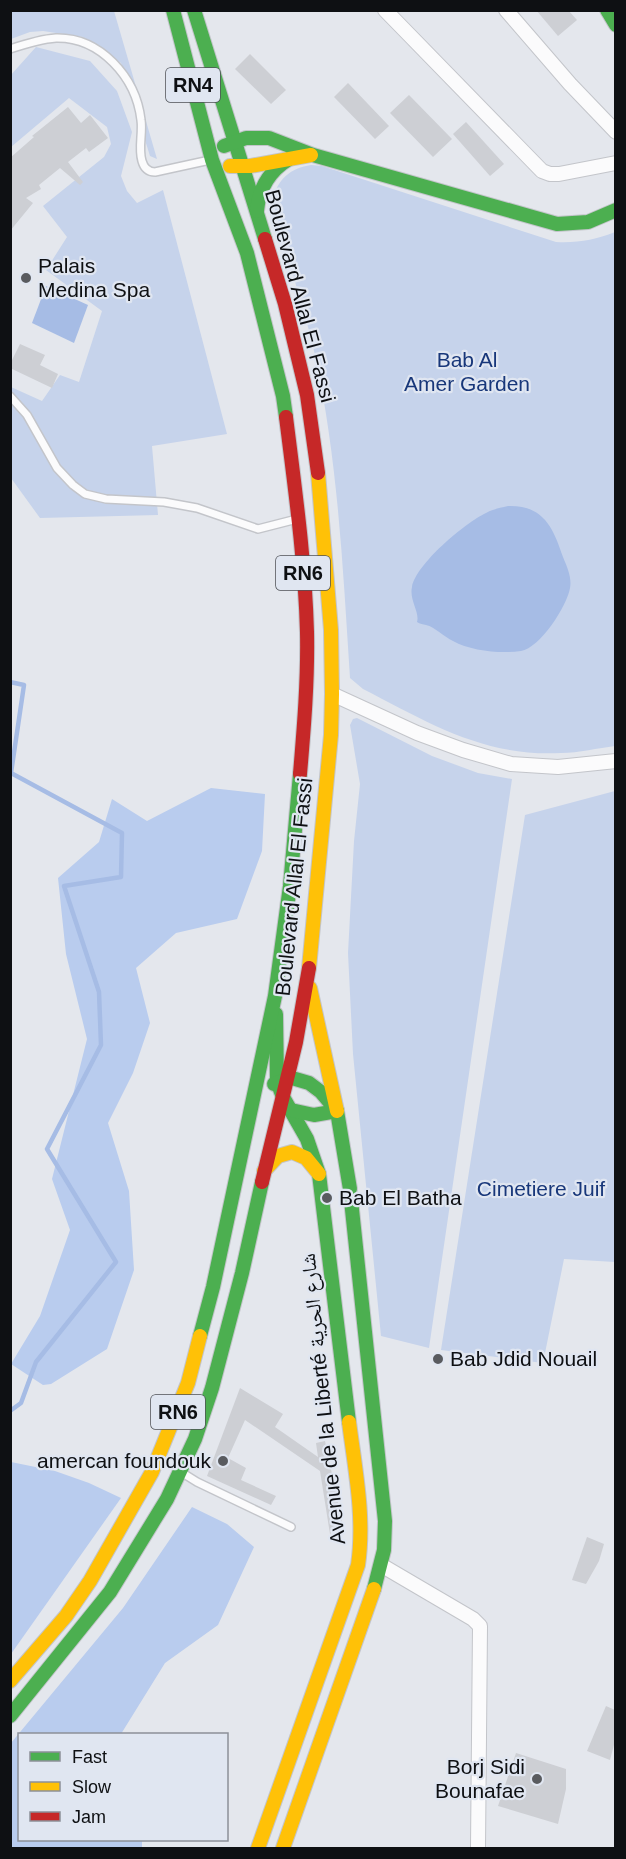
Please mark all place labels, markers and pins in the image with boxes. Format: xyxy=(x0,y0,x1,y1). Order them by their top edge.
place label: Palais Medina Spa xyxy=(38,254,150,301)
marker: Palais Medina Spa xyxy=(19,271,33,285)
place label: Bab El Batha xyxy=(339,1186,462,1209)
marker: Bab El Batha xyxy=(320,1191,334,1205)
place label: Bab Jdid Nouail xyxy=(450,1347,597,1370)
marker: Bab Jdid Nouail xyxy=(431,1352,445,1366)
place label: amercan foundouk xyxy=(37,1449,211,1472)
marker: amercan foundouk xyxy=(216,1454,230,1468)
place label: Borj Sidi Bounafae xyxy=(435,1755,525,1802)
marker: Borj Sidi Bounafae xyxy=(530,1772,544,1786)

